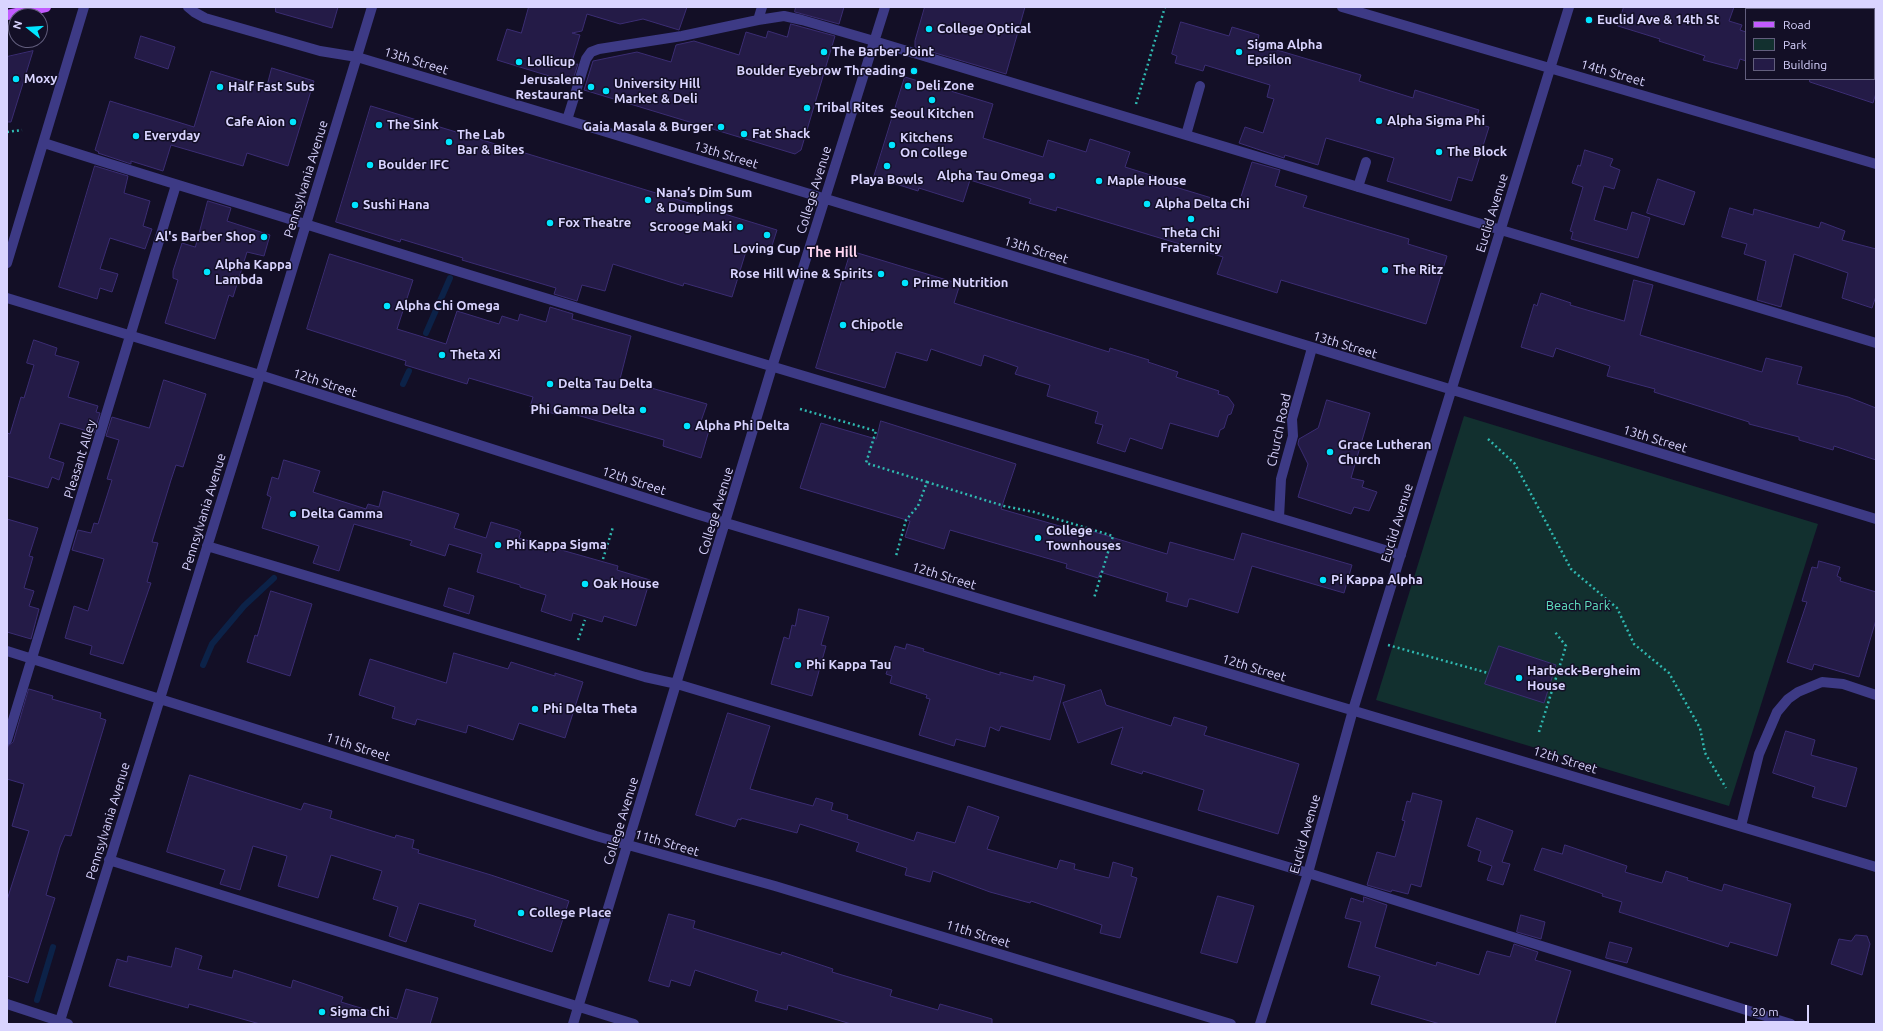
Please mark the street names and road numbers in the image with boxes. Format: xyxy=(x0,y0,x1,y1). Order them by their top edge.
street label: 13th Street xyxy=(382,44,450,78)
street label: 14th Street xyxy=(1579,56,1647,90)
street label: Pennsylvania Avenue xyxy=(281,118,331,240)
street label: 13th Street xyxy=(692,138,760,172)
street label: College Avenue xyxy=(793,144,835,236)
street label: Euclid Avenue xyxy=(1473,172,1511,254)
street label: 13th Street xyxy=(1002,233,1070,267)
street label: 13th Street xyxy=(1311,328,1379,362)
street label: 12th Street xyxy=(291,365,359,401)
street label: Church Road xyxy=(1264,392,1294,468)
street label: Pleasant Alley xyxy=(61,418,99,500)
street label: 13th Street xyxy=(1621,422,1689,456)
street label: Pennsylvania Avenue xyxy=(179,451,229,573)
street label: 12th Street xyxy=(600,463,668,499)
street label: College Avenue xyxy=(695,465,737,557)
street label: Euclid Avenue xyxy=(1378,482,1416,564)
street label: 12th Street xyxy=(910,559,978,593)
street label: 12th Street xyxy=(1220,651,1288,685)
street label: 11th Street xyxy=(324,729,392,765)
street label: 12th Street xyxy=(1531,743,1599,777)
street label: Pennsylvania Avenue xyxy=(83,760,133,882)
street label: College Avenue xyxy=(600,775,642,867)
street label: Euclid Avenue xyxy=(1286,793,1324,875)
street label: 11th Street xyxy=(633,826,701,860)
street label: 11th Street xyxy=(944,917,1012,951)

